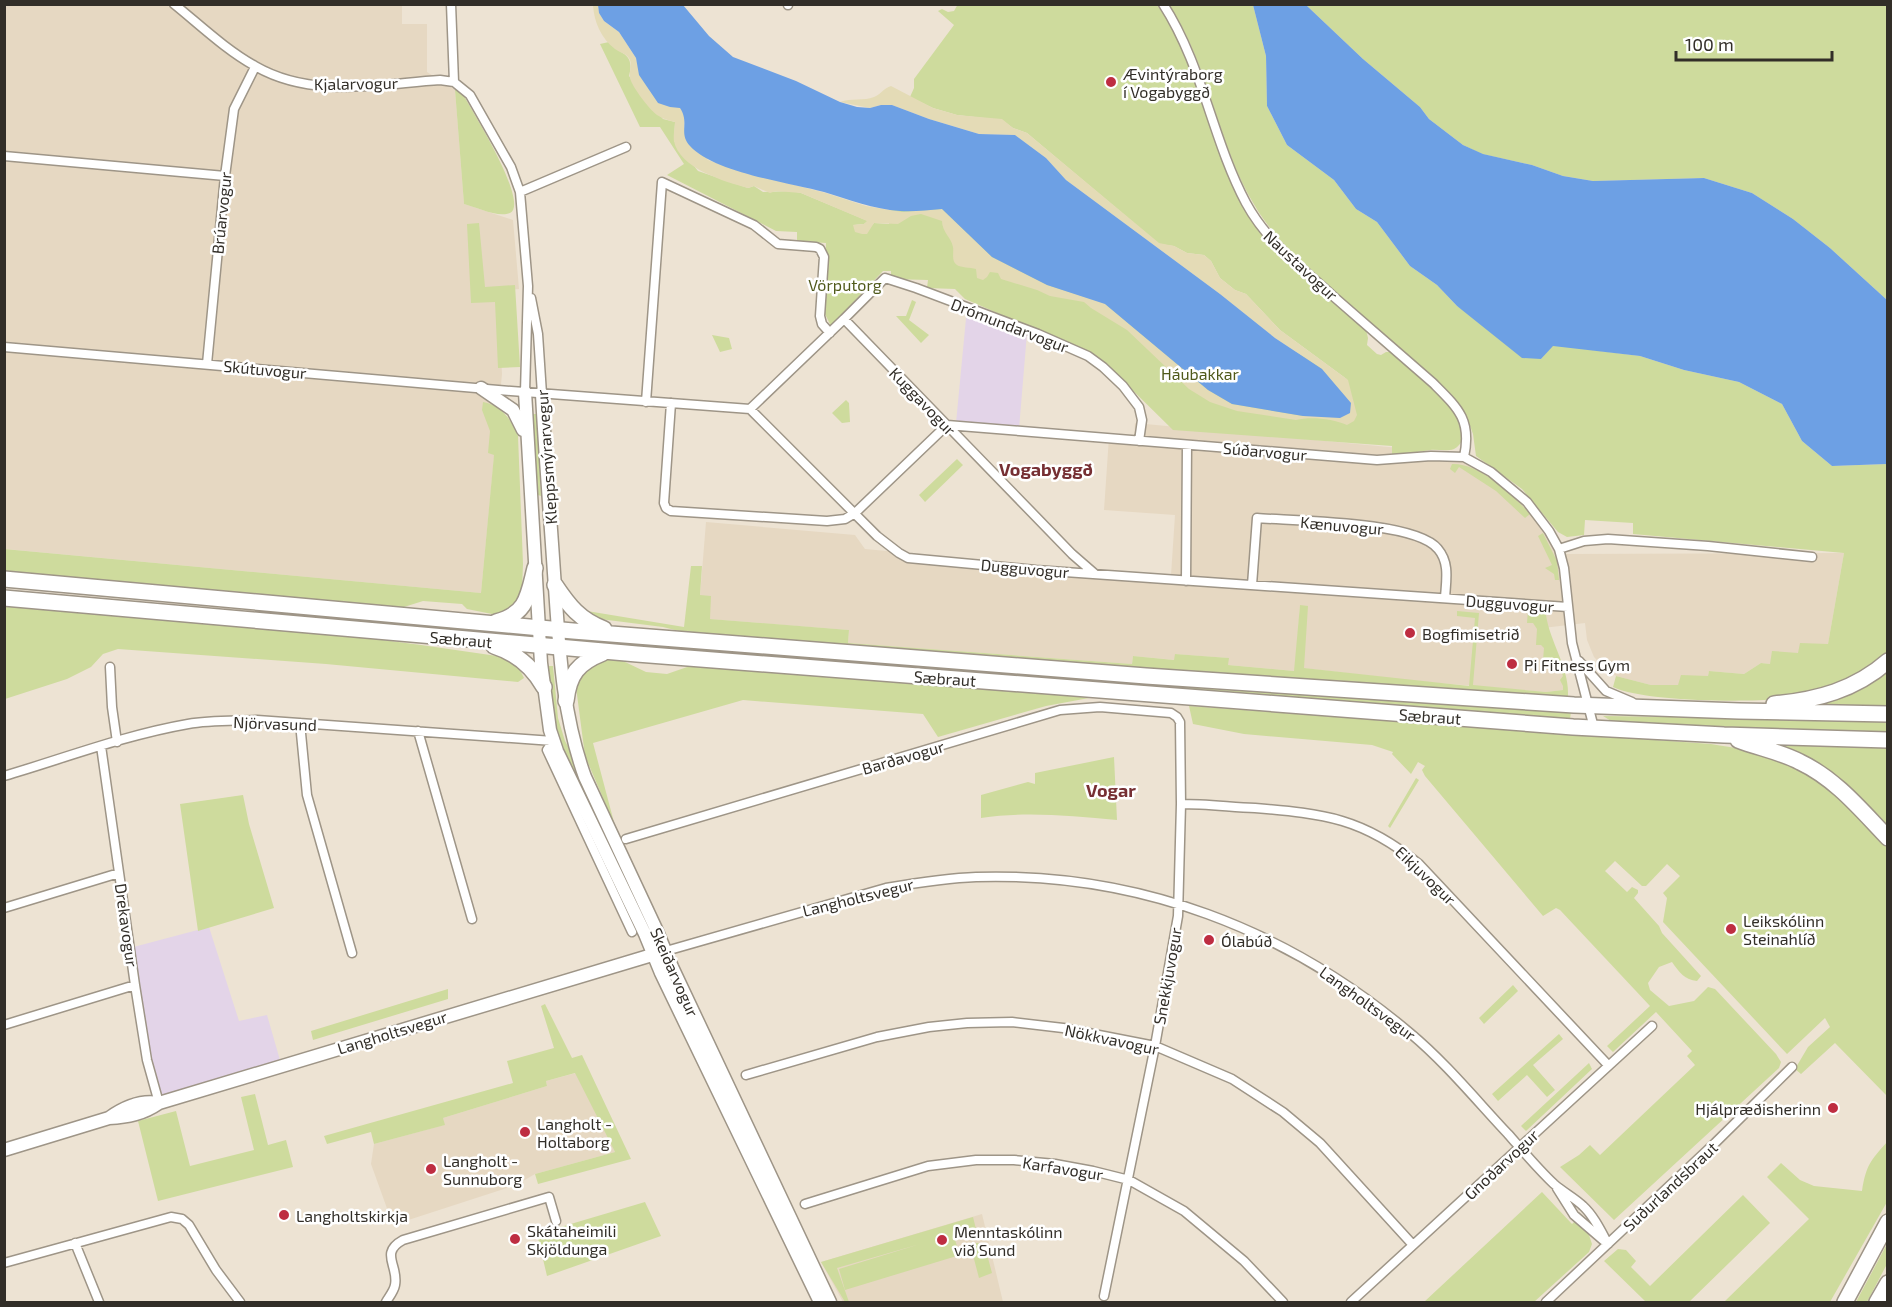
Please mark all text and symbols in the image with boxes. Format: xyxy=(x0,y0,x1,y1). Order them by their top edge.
scale bar xyxy=(1676,24,1832,62)
text: 100 m xyxy=(1685,33,1734,55)
place label: Ævintýraborg í Vogabyggð xyxy=(1122,64,1223,101)
street label: Kjalarvogur xyxy=(314,73,399,94)
marker: Ævintýraborg í Vogabyggð xyxy=(1104,75,1118,89)
street label: Brúarvogur xyxy=(207,170,235,255)
street label: Naustavogur xyxy=(1260,226,1342,304)
park label: Vörputorg xyxy=(808,275,882,294)
street label: Drómundarvogur xyxy=(948,294,1072,356)
street label: Skútuvogur xyxy=(223,356,308,382)
street label: Kuggavogur xyxy=(886,363,960,439)
park label: Háubakkar xyxy=(1161,364,1240,383)
street label: Kleppsmýrarvegur xyxy=(532,388,560,525)
street label: Súðarvogur xyxy=(1222,438,1308,464)
district label: Vogabyggð xyxy=(999,458,1093,480)
street label: Kænuvogur xyxy=(1299,512,1385,538)
street label: Dugguvogur xyxy=(980,555,1071,581)
street label: Dugguvogur xyxy=(1465,590,1555,616)
place label: Bogfimisetrið xyxy=(1422,624,1520,643)
marker: Bogfimisetrið xyxy=(1403,626,1417,640)
street label: Sæbraut xyxy=(429,627,493,651)
place label: Pi Fitness Gym xyxy=(1524,655,1630,674)
marker: Pi Fitness Gym xyxy=(1505,657,1519,671)
street label: Sæbraut xyxy=(913,666,977,690)
street label: Sæbraut xyxy=(1398,704,1462,728)
street label: Njörvasund xyxy=(233,712,317,735)
street label: Barðavogur xyxy=(860,736,947,778)
district label: Vogar xyxy=(1086,779,1136,801)
street label: Eikjuvogur xyxy=(1391,842,1460,909)
street label: Langholtsvegur xyxy=(800,874,916,920)
street label: Drekavogur xyxy=(112,882,142,969)
place label: Leikskólinn Steinahlíð xyxy=(1743,911,1824,948)
marker: Leikskólinn Steinahlíð xyxy=(1724,922,1738,936)
street label: Skeiðarvogur xyxy=(647,925,703,1020)
street label: Snekkjuvogur xyxy=(1149,925,1186,1026)
place label: Ólabúð xyxy=(1221,931,1272,950)
marker: Ólabúð xyxy=(1202,933,1216,947)
street label: Langholtsvegur xyxy=(1316,962,1420,1044)
street label: Langholtsvegur xyxy=(335,1006,450,1058)
street label: Nökkvavogur xyxy=(1063,1020,1161,1058)
place label: Hjálpræðisherinn xyxy=(1695,1099,1821,1119)
marker: Hjálpræðisherinn xyxy=(1826,1101,1840,1115)
place label: Langholt - Holtaborg xyxy=(537,1114,612,1151)
street label: Gnoðarvogur xyxy=(1460,1124,1542,1203)
marker: Langholt - Holtaborg xyxy=(518,1125,532,1139)
street label: Suðurlandsbraut xyxy=(1619,1137,1721,1235)
place label: Langholt - Sunnuborg xyxy=(443,1151,522,1188)
street label: Karfavogur xyxy=(1021,1152,1105,1184)
marker: Langholt - Sunnuborg xyxy=(424,1162,438,1176)
place label: Langholtskirkja xyxy=(296,1206,408,1226)
marker: Langholtskirkja xyxy=(277,1208,291,1222)
place label: Skátaheimili Skjöldunga xyxy=(527,1221,616,1259)
place label: Menntaskólinn við Sund xyxy=(954,1222,1063,1259)
marker: Skátaheimili Skjöldunga xyxy=(508,1232,522,1246)
marker: Menntaskólinn við Sund xyxy=(935,1233,949,1247)

